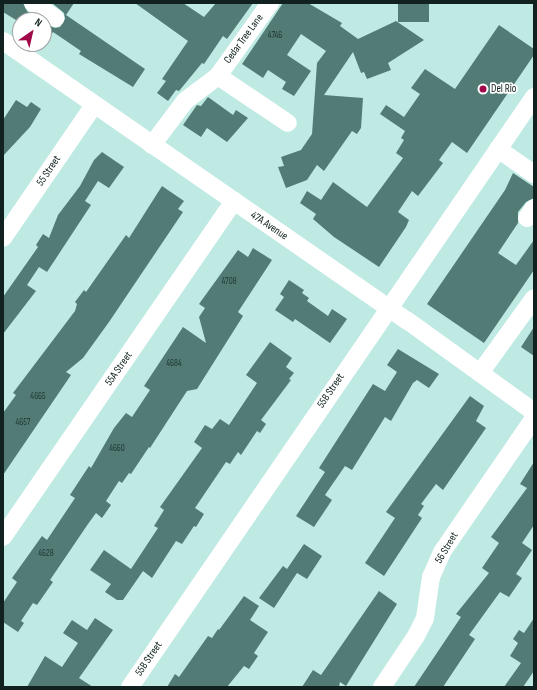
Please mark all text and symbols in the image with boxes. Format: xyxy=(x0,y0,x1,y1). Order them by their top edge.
north arrow xyxy=(12,12,52,52)
street label: Cedar Tree Lane xyxy=(222,12,266,66)
text: N xyxy=(32,15,45,29)
house number: 4746 xyxy=(268,31,282,41)
place label: Del Rio xyxy=(491,82,516,96)
marker: Del Rio xyxy=(478,84,488,94)
street label: 55 Street xyxy=(34,153,64,189)
street label: 47A Avenue xyxy=(248,209,290,243)
house number: 4708 xyxy=(221,277,237,287)
street label: 55A Street xyxy=(103,349,135,389)
house number: 4684 xyxy=(166,359,182,369)
street label: 55B Street xyxy=(315,371,347,411)
house number: 4665 xyxy=(30,392,46,402)
house number: 4657 xyxy=(16,418,30,428)
house number: 4660 xyxy=(109,444,125,454)
street label: 56 Street xyxy=(433,530,461,566)
house number: 4628 xyxy=(38,549,54,559)
street label: 55B Street xyxy=(133,639,165,679)

